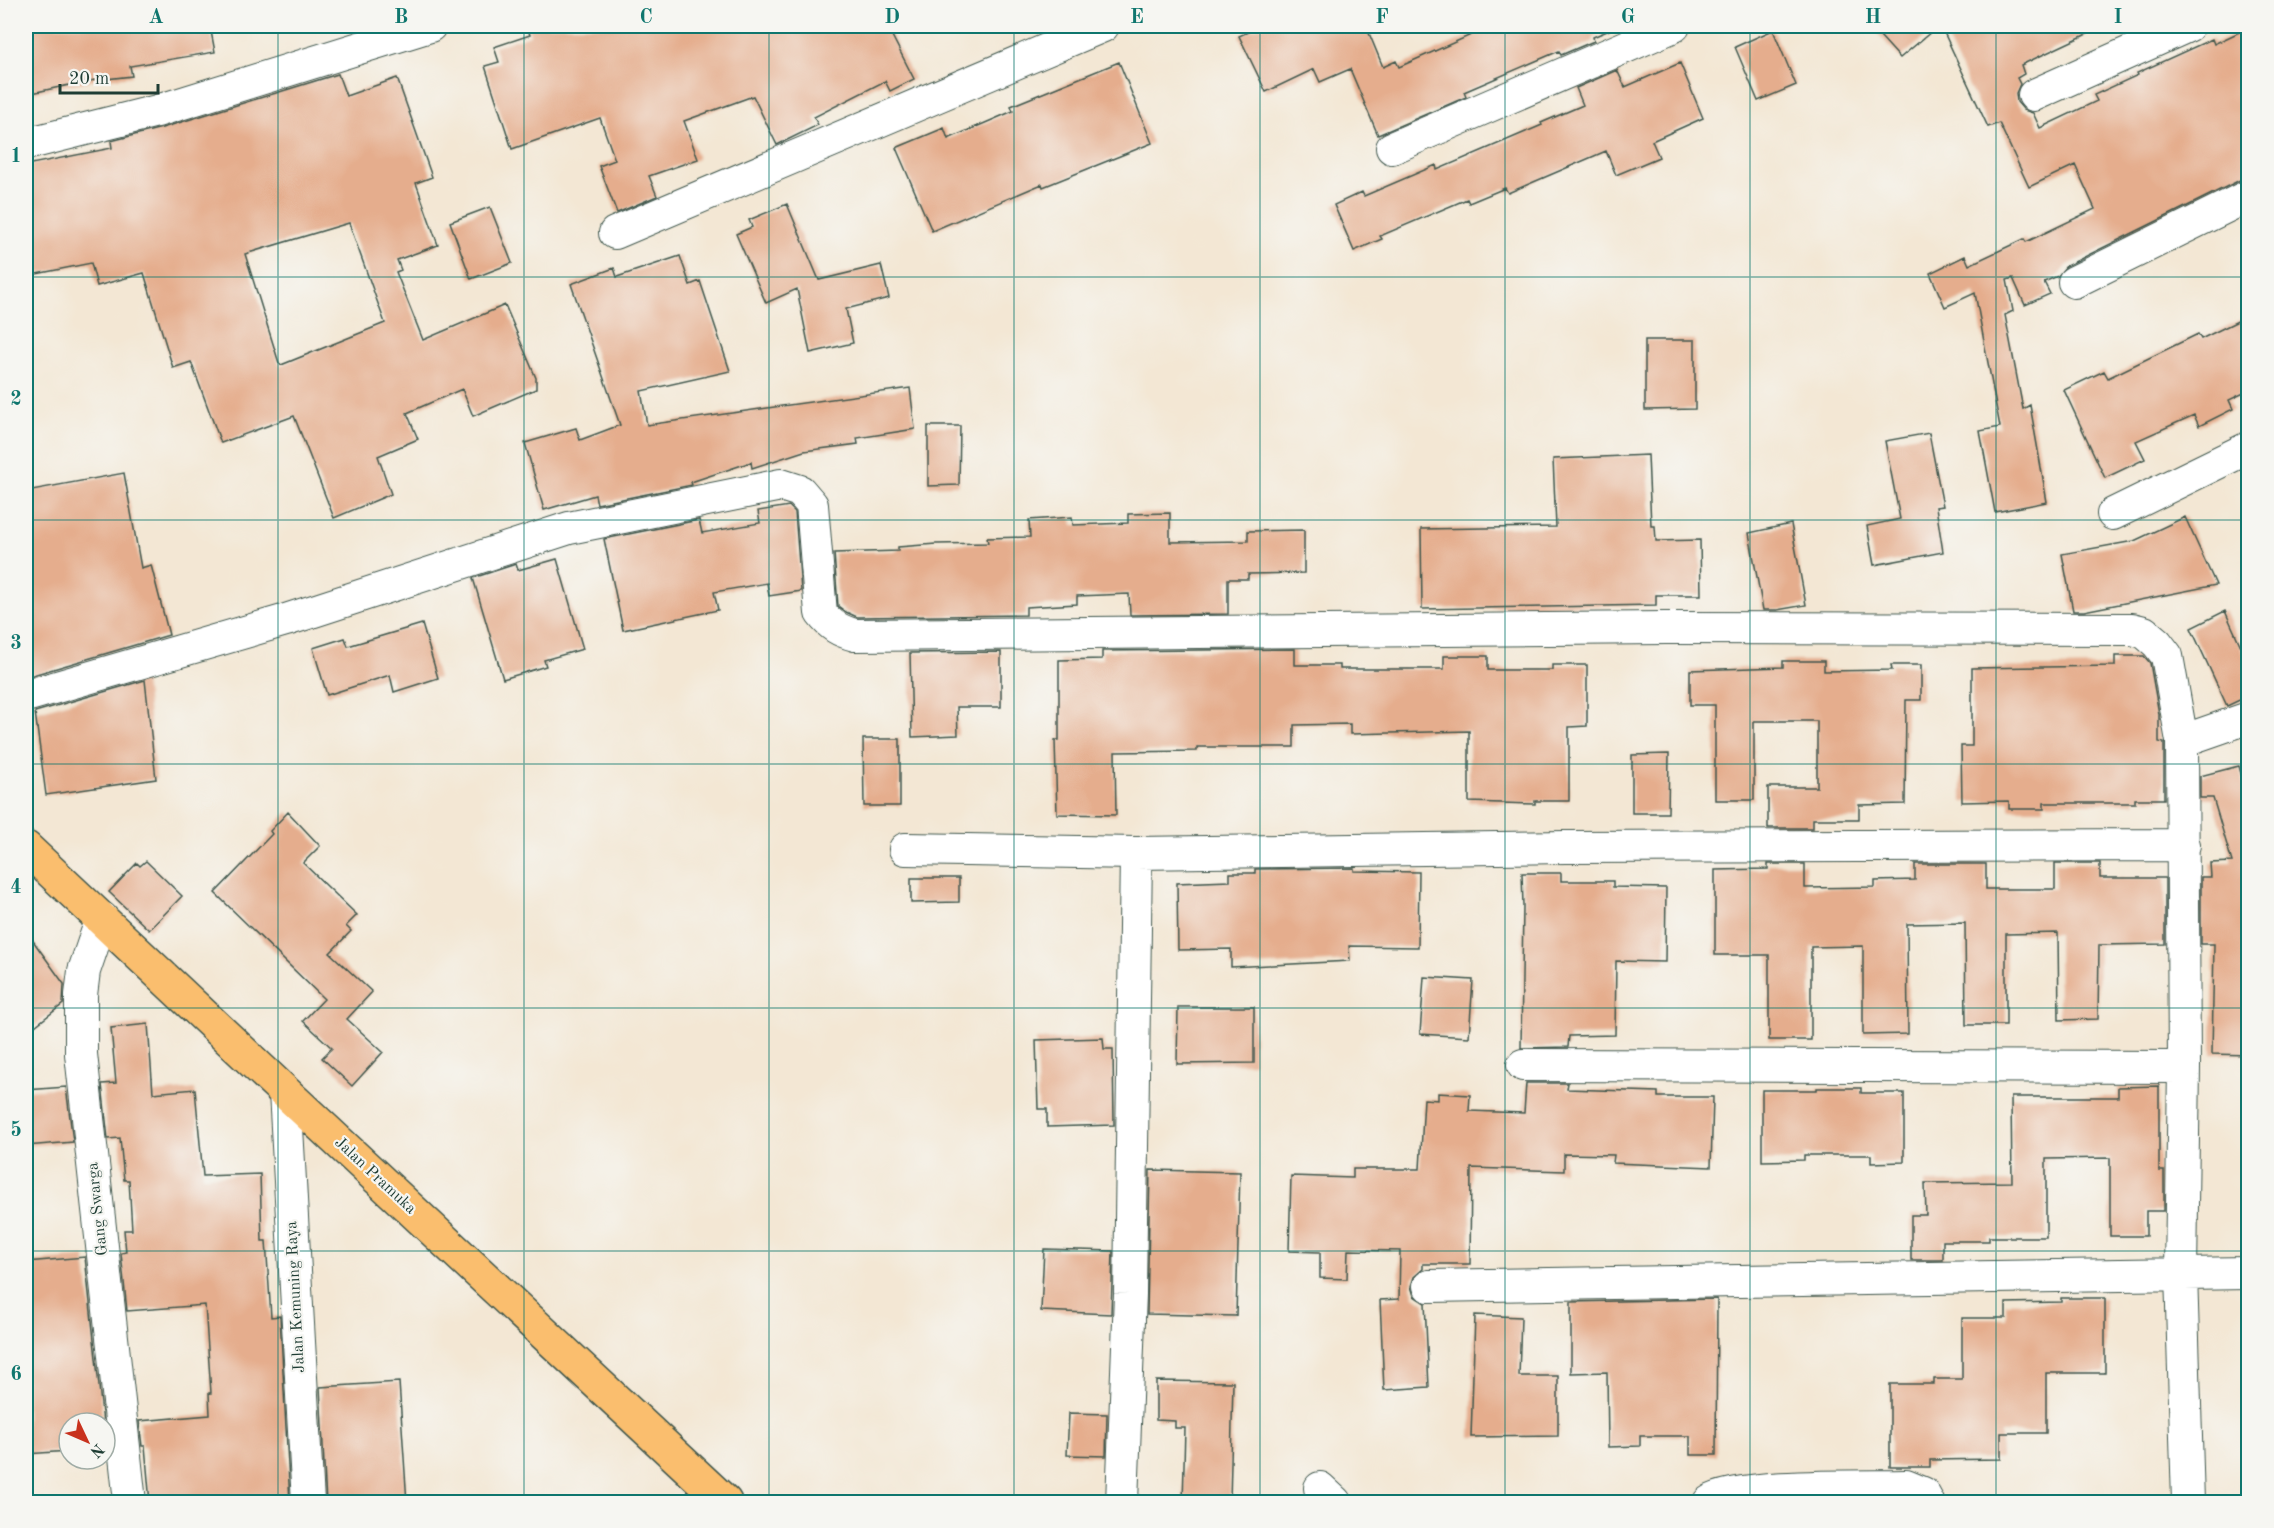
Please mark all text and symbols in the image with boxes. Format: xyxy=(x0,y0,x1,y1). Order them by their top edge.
text: A xyxy=(148,8,164,28)
text: B xyxy=(394,8,408,28)
text: C xyxy=(639,8,653,28)
text: D xyxy=(884,8,900,28)
text: E xyxy=(1130,8,1144,28)
text: F xyxy=(1375,8,1389,28)
text: G xyxy=(1621,8,1635,28)
text: H xyxy=(1865,8,1881,28)
text: I xyxy=(2114,8,2122,28)
scale bar xyxy=(60,57,158,95)
text: 20 m xyxy=(69,70,109,88)
text: 1 xyxy=(10,147,22,167)
text: 2 xyxy=(10,390,22,410)
text: 3 xyxy=(10,634,22,654)
text: 4 xyxy=(10,878,22,898)
text: 5 xyxy=(10,1120,22,1141)
street label: Jalan Pramuka xyxy=(331,1134,419,1218)
street label: Gang Swarga xyxy=(85,1161,111,1257)
street label: Jalan Kemuning Raya xyxy=(284,1220,308,1373)
text: 6 xyxy=(10,1365,22,1385)
north arrow xyxy=(57,1411,117,1471)
text: N xyxy=(86,1440,106,1461)

